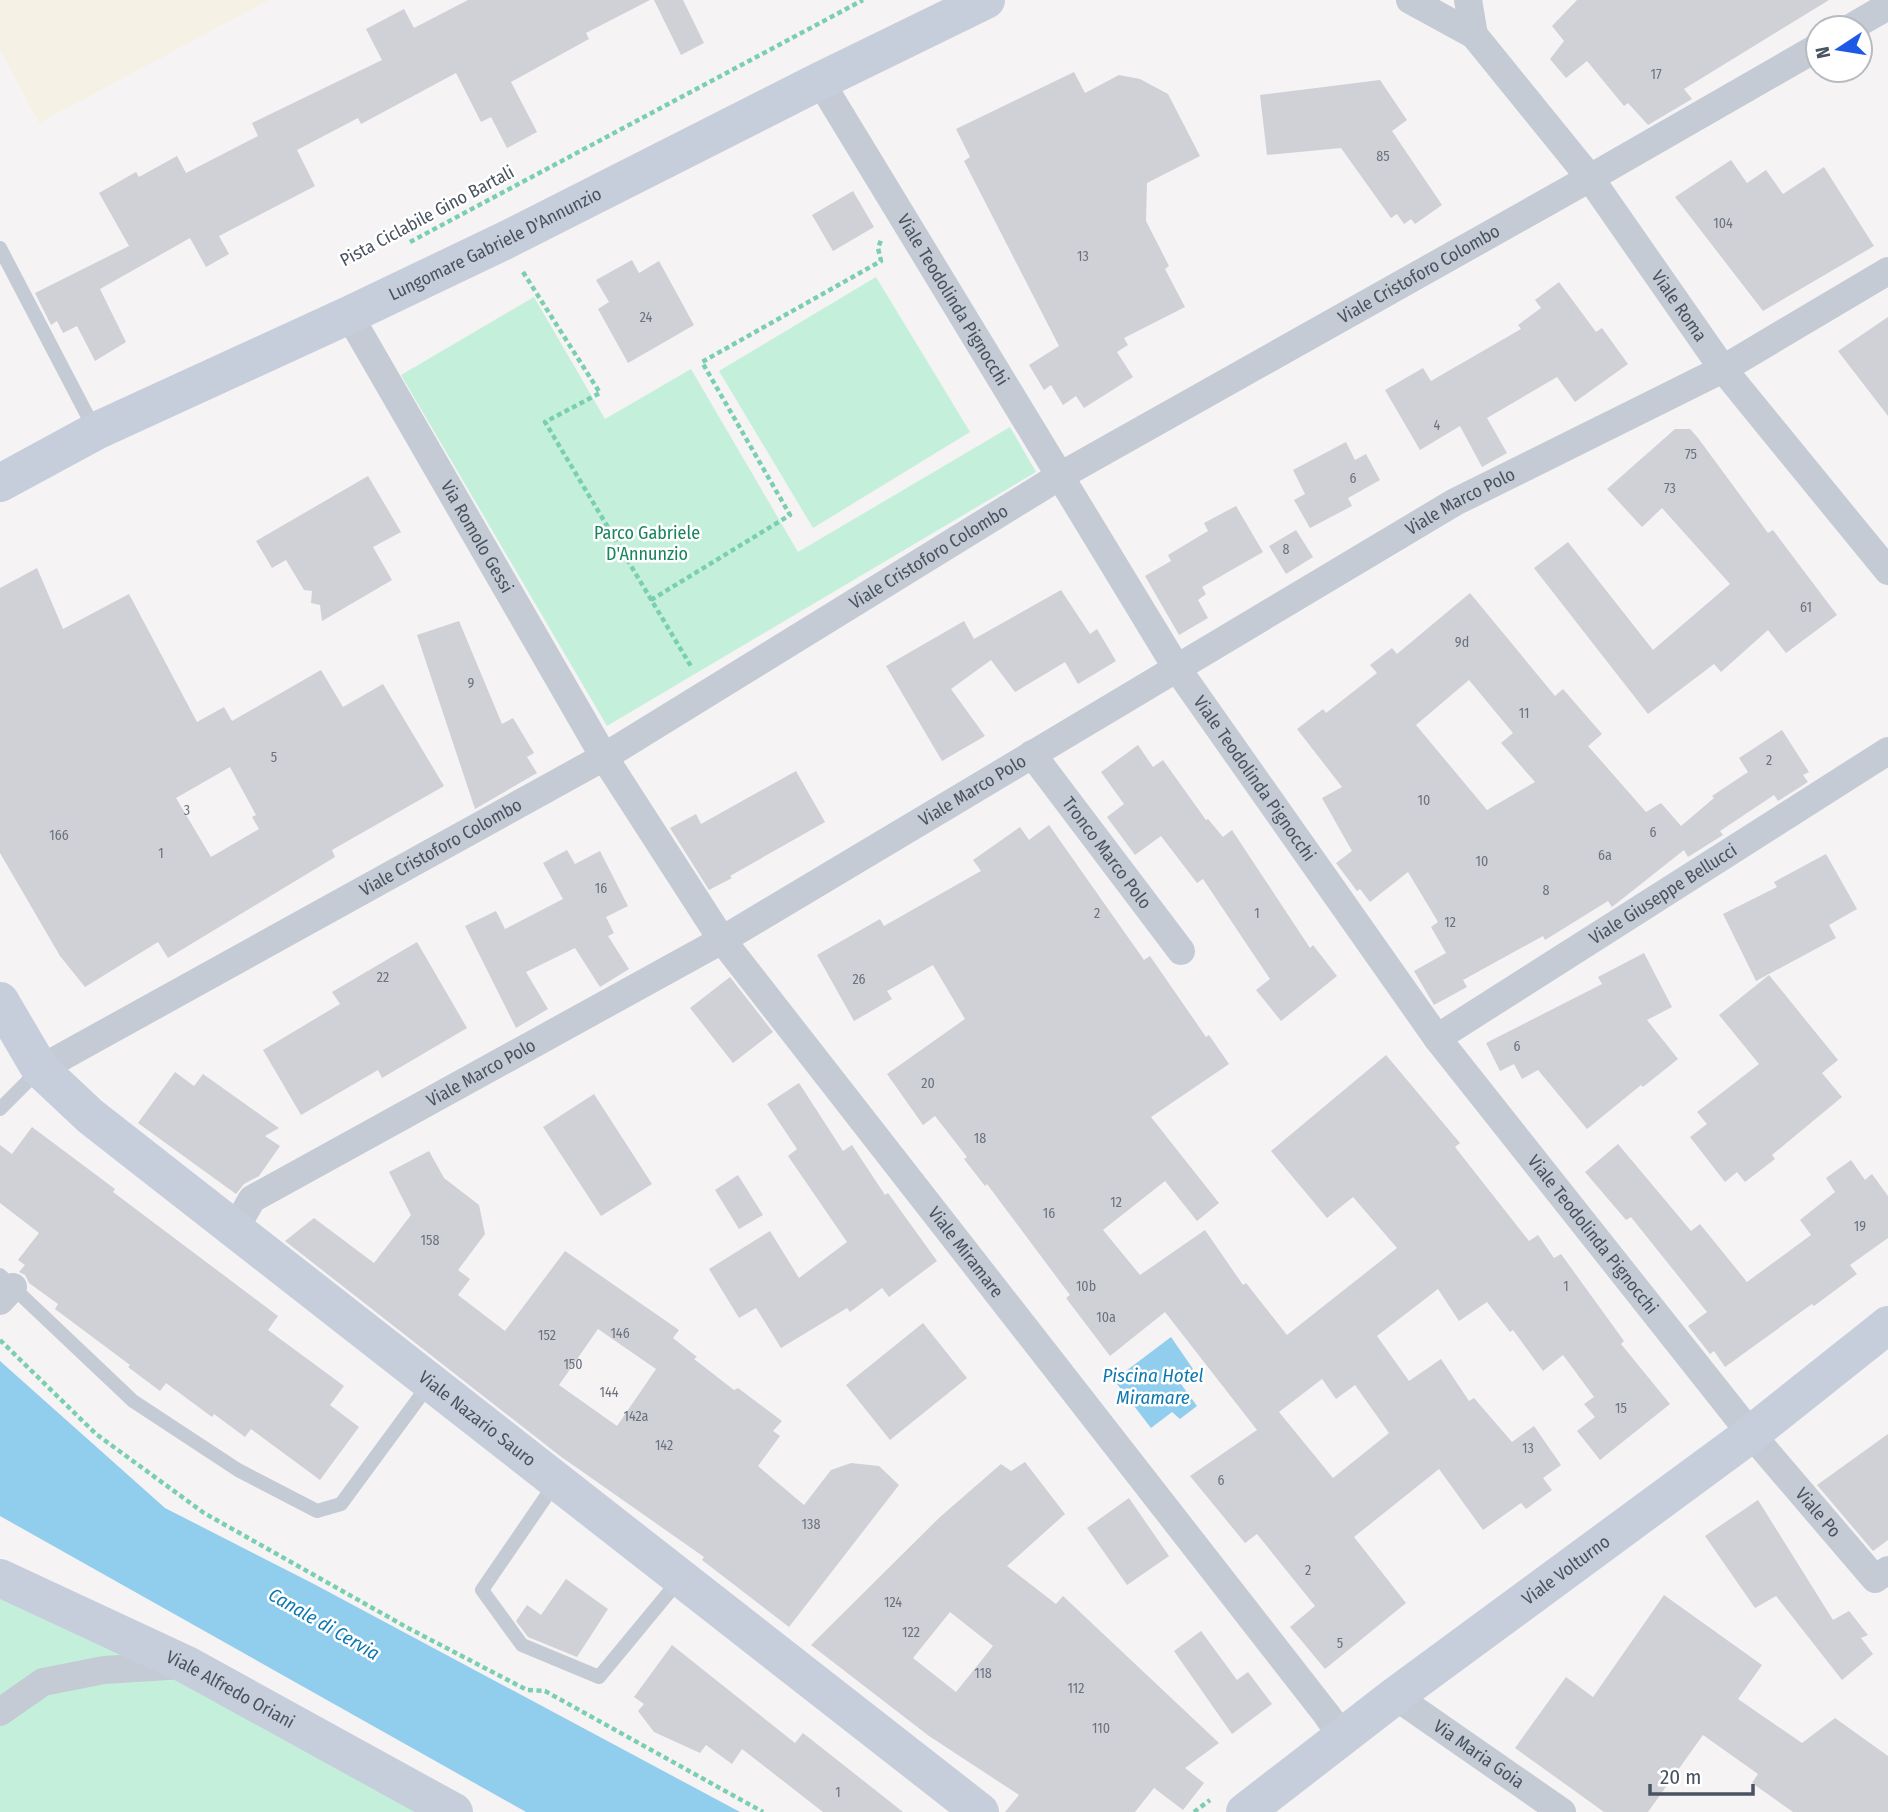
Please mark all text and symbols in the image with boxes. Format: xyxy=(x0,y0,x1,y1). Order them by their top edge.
north arrow xyxy=(1804,14,1874,84)
text: N xyxy=(1810,44,1835,60)
house number: 17 xyxy=(1650,66,1662,83)
house number: 85 xyxy=(1376,148,1390,165)
street label: Pista Ciclabile Gino Bartali xyxy=(336,161,518,271)
street label: Lungomare Gabriele D'Annunzio xyxy=(385,182,605,305)
street label: Viale Teodolinda Pignocchi xyxy=(892,210,1013,390)
house number: 104 xyxy=(1713,215,1733,232)
street label: Viale Cristoforo Colombo xyxy=(1334,220,1504,328)
house number: 13 xyxy=(1077,248,1089,265)
street label: Viale Roma xyxy=(1647,266,1712,346)
house number: 24 xyxy=(640,309,653,326)
house number: 4 xyxy=(1434,417,1441,434)
house number: 75 xyxy=(1685,446,1697,463)
street label: Viale Marco Polo xyxy=(1402,463,1519,540)
house number: 6 xyxy=(1350,470,1357,487)
street label: Via Romolo Gessi xyxy=(436,476,518,597)
house number: 73 xyxy=(1664,480,1676,497)
street label: Viale Cristoforo Colombo xyxy=(845,500,1012,614)
park label: Parco Gabriele D'Annunzio xyxy=(594,522,700,565)
house number: 8 xyxy=(1283,541,1290,558)
house number: 61 xyxy=(1800,599,1812,616)
house number: 9d xyxy=(1455,634,1469,651)
house number: 9 xyxy=(468,675,475,692)
street label: Viale Teodolinda Pignocchi xyxy=(1189,692,1320,865)
house number: 11 xyxy=(1519,705,1529,722)
house number: 5 xyxy=(271,749,277,766)
street label: Viale Marco Polo xyxy=(915,750,1030,831)
house number: 2 xyxy=(1766,752,1772,769)
house number: 10 xyxy=(1418,792,1430,809)
street label: Tronco Marco Polo xyxy=(1057,793,1156,913)
street label: Viale Cristoforo Colombo xyxy=(356,794,526,901)
house number: 3 xyxy=(184,802,190,819)
house number: 6 xyxy=(1650,824,1657,841)
house number: 166 xyxy=(49,827,69,844)
street label: Viale Giuseppe Bellucci xyxy=(1585,839,1741,949)
house number: 1 xyxy=(158,845,164,862)
house number: 6a xyxy=(1598,847,1612,864)
house number: 10 xyxy=(1476,853,1488,870)
house number: 16 xyxy=(595,880,607,897)
house number: 8 xyxy=(1543,882,1550,899)
house number: 2 xyxy=(1094,905,1100,922)
house number: 1 xyxy=(1254,905,1260,922)
house number: 12 xyxy=(1444,914,1456,931)
house number: 22 xyxy=(377,969,389,986)
house number: 26 xyxy=(852,971,866,988)
street label: Viale Marco Polo xyxy=(423,1034,539,1112)
house number: 6 xyxy=(1514,1038,1521,1055)
house number: 20 xyxy=(921,1075,935,1092)
house number: 18 xyxy=(974,1130,986,1147)
street label: Viale Teodolinda Pignocchi xyxy=(1523,1150,1663,1319)
house number: 12 xyxy=(1110,1194,1122,1211)
street label: Viale Miramare xyxy=(923,1202,1008,1302)
house number: 16 xyxy=(1043,1205,1055,1222)
house number: 19 xyxy=(1854,1218,1866,1235)
house number: 158 xyxy=(421,1232,439,1249)
house number: 10b xyxy=(1076,1278,1096,1295)
house number: 1 xyxy=(1563,1278,1569,1295)
house number: 10a xyxy=(1096,1309,1116,1326)
house number: 146 xyxy=(610,1325,630,1342)
house number: 152 xyxy=(538,1327,556,1344)
house number: 150 xyxy=(563,1356,583,1373)
water label: Piscina Hotel Miramare xyxy=(1103,1364,1203,1409)
street label: Viale Nazario Sauro xyxy=(414,1366,540,1471)
house number: 144 xyxy=(599,1384,619,1401)
house number: 15 xyxy=(1615,1400,1627,1417)
house number: 142a xyxy=(624,1408,649,1425)
house number: 142 xyxy=(655,1437,673,1454)
house number: 13 xyxy=(1522,1440,1534,1457)
house number: 6 xyxy=(1218,1472,1225,1489)
street label: Viale Po xyxy=(1791,1483,1846,1542)
house number: 138 xyxy=(802,1516,820,1533)
street label: Viale Volturno xyxy=(1518,1531,1614,1610)
house number: 2 xyxy=(1305,1562,1311,1579)
water label: Canale di Cervia xyxy=(264,1583,384,1665)
house number: 124 xyxy=(884,1594,902,1611)
house number: 122 xyxy=(902,1624,920,1641)
house number: 5 xyxy=(1337,1635,1343,1652)
street label: Viale Alfredo Oriani xyxy=(163,1646,299,1733)
house number: 118 xyxy=(974,1665,992,1682)
house number: 112 xyxy=(1068,1680,1084,1697)
street label: Via Maria Goia xyxy=(1429,1715,1529,1793)
house number: 110 xyxy=(1092,1720,1110,1737)
scale bar xyxy=(1650,1752,1753,1796)
text: 20 m xyxy=(1660,1764,1701,1790)
house number: 1 xyxy=(835,1784,841,1801)

